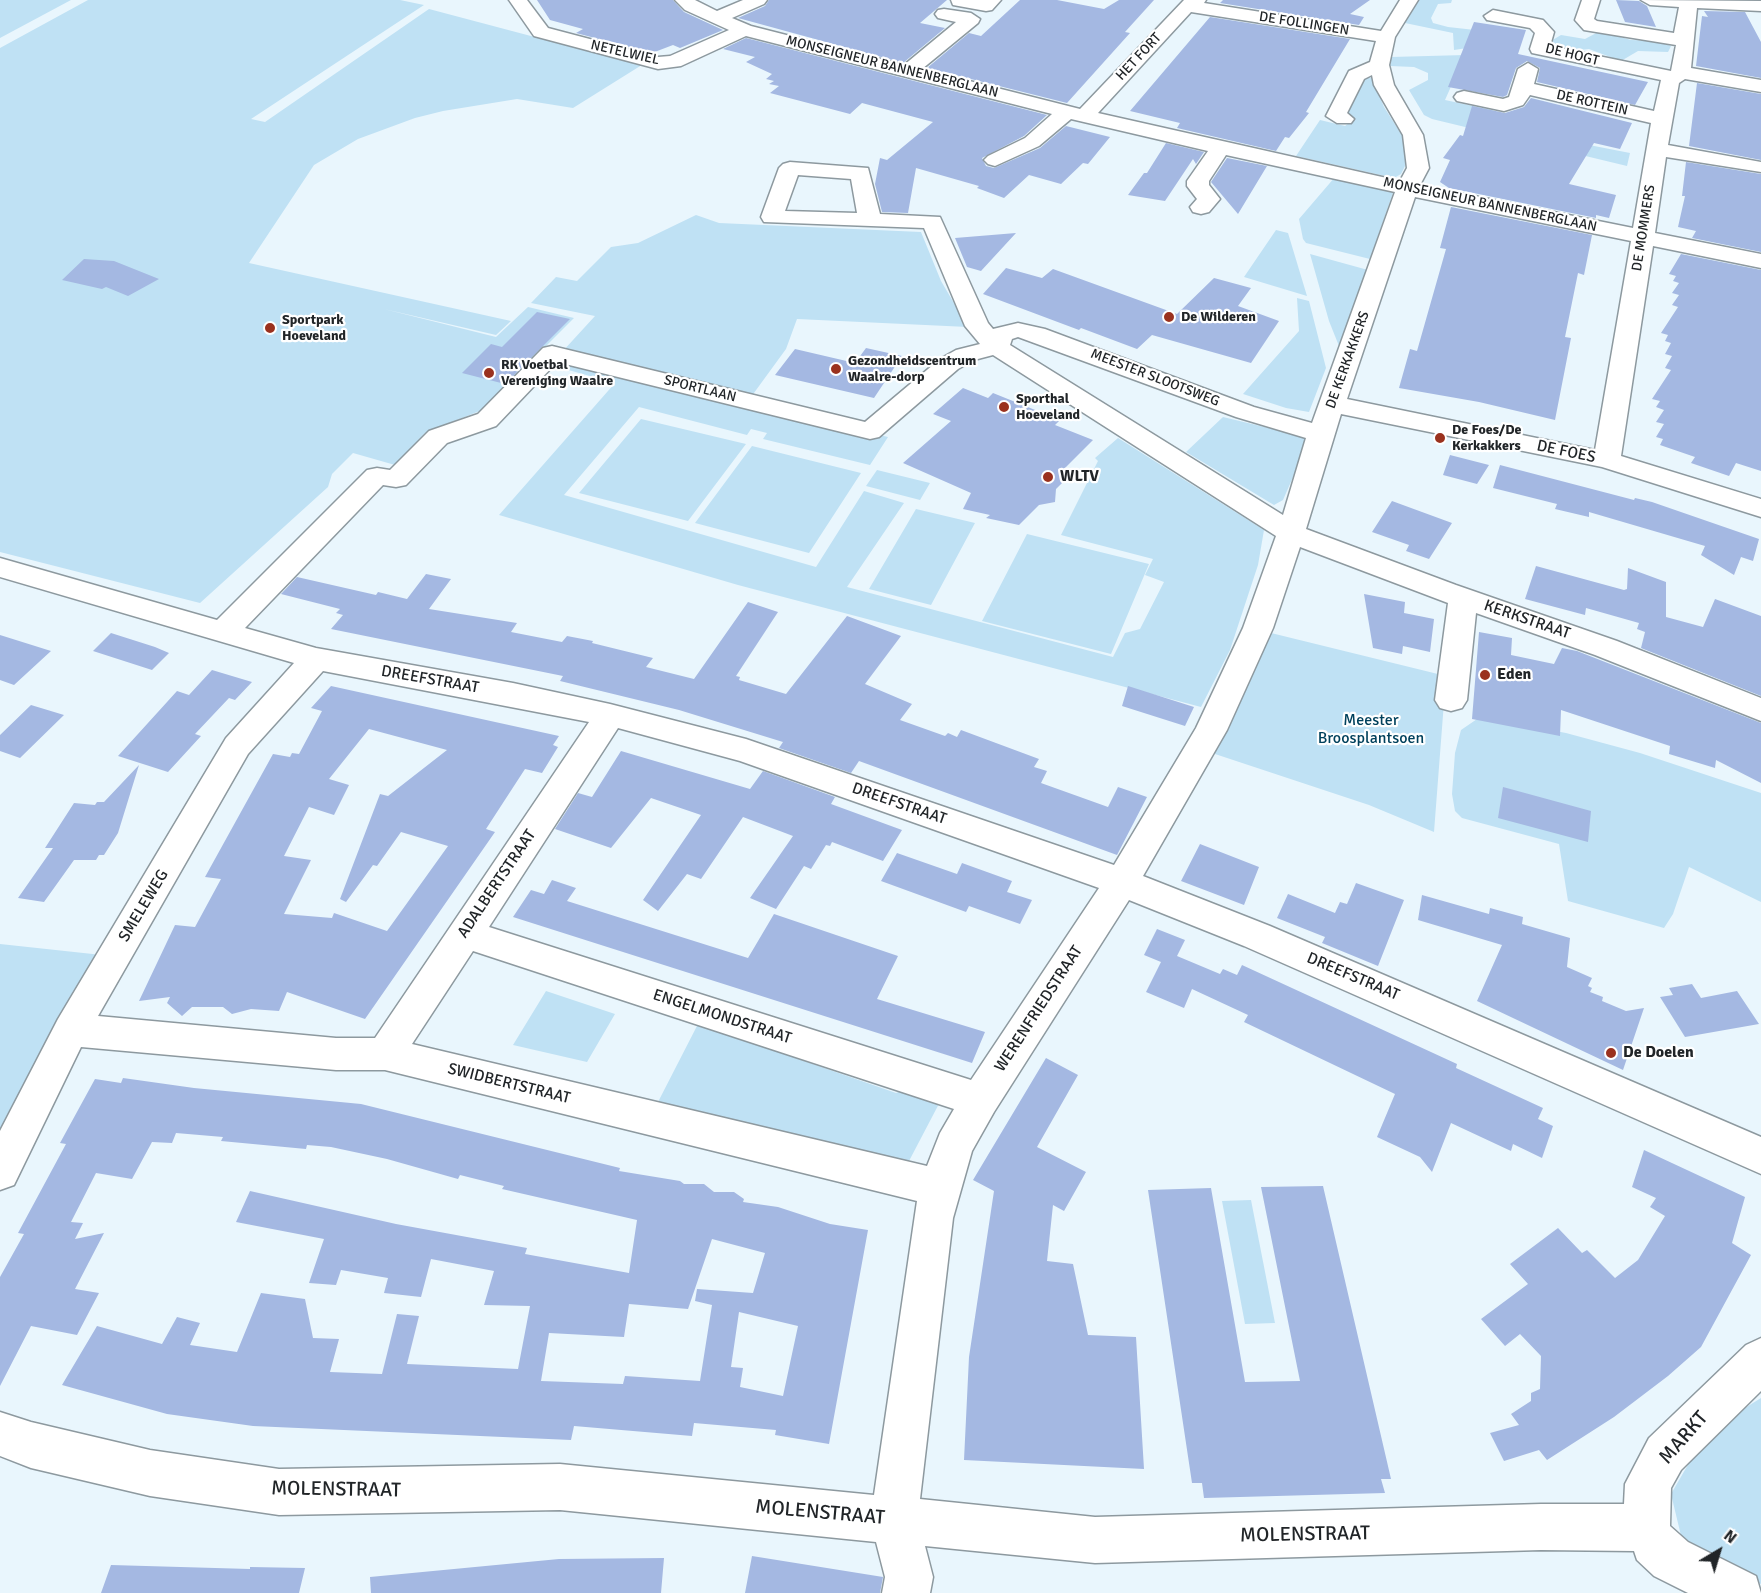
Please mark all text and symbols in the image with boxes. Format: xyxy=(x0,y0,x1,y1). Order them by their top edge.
street label: DE FOLLINGEN xyxy=(1258,9,1350,39)
street label: HET FORT xyxy=(1113,30,1165,84)
street label: MONSEIGNEUR BANNENBERGLAAN xyxy=(784,32,1000,102)
street label: NETELWIEL xyxy=(589,37,661,69)
street label: DE HOGT xyxy=(1543,40,1601,70)
street label: DE ROTTEIN xyxy=(1555,87,1629,119)
street label: MONSEIGNEUR BANNENBERGLAAN xyxy=(1382,174,1598,236)
street label: DE MOMMERS xyxy=(1629,184,1659,272)
place label: De Wilderen xyxy=(1181,309,1256,325)
street label: DE KERKAKKERS xyxy=(1323,309,1373,411)
marker: De Wilderen xyxy=(1162,310,1176,324)
place label: Sportpark Hoeveland xyxy=(282,312,346,344)
marker: Sportpark Hoeveland xyxy=(263,321,277,335)
street label: MEESTER SLOOTSWEG xyxy=(1088,346,1222,410)
place label: Gezondheidscentrum Waalre-dorp xyxy=(848,353,976,386)
place label: RK Voetbal Vereniging Waalre xyxy=(501,357,613,390)
marker: Gezondheidscentrum Waalre-dorp xyxy=(829,362,843,376)
marker: RK Voetbal Vereniging Waalre xyxy=(482,366,496,380)
street label: SPORTLAAN xyxy=(662,372,738,406)
place label: Sporthal Hoeveland xyxy=(1016,391,1080,424)
marker: Sporthal Hoeveland xyxy=(997,400,1011,414)
place label: De Foes/De Kerkakkers xyxy=(1452,422,1521,454)
marker: De Foes/De Kerkakkers xyxy=(1433,431,1447,445)
street label: DE FOES xyxy=(1535,436,1597,468)
place label: WLTV xyxy=(1060,467,1099,487)
marker: WLTV xyxy=(1041,470,1055,484)
street label: KERKSTRAAT xyxy=(1481,596,1573,644)
street label: DREEFSTRAAT xyxy=(380,662,480,698)
place label: Eden xyxy=(1497,665,1531,685)
marker: Eden xyxy=(1478,668,1492,682)
park label: Meester Broosplantsoen xyxy=(1318,711,1424,749)
street label: DREEFSTRAAT xyxy=(849,779,949,829)
street label: ADALBERTSTRAAT xyxy=(454,826,540,942)
street label: SMELEWEG xyxy=(115,866,173,946)
street label: WERENFRIEDSTRAAT xyxy=(991,942,1087,1076)
street label: DREEFSTRAAT xyxy=(1304,949,1402,1005)
street label: ENGELMONDSTRAAT xyxy=(650,986,794,1048)
place label: De Doelen xyxy=(1623,1043,1694,1063)
marker: De Doelen xyxy=(1604,1046,1618,1060)
street label: SWIDBERTSTRAAT xyxy=(446,1059,572,1109)
street label: MARKT xyxy=(1655,1407,1713,1469)
street label: MOLENSTRAAT xyxy=(271,1477,401,1503)
street label: MOLENSTRAAT xyxy=(754,1495,886,1531)
north arrow xyxy=(1689,1521,1749,1581)
street label: MOLENSTRAAT xyxy=(1240,1522,1370,1548)
text: N xyxy=(1720,1526,1741,1548)

